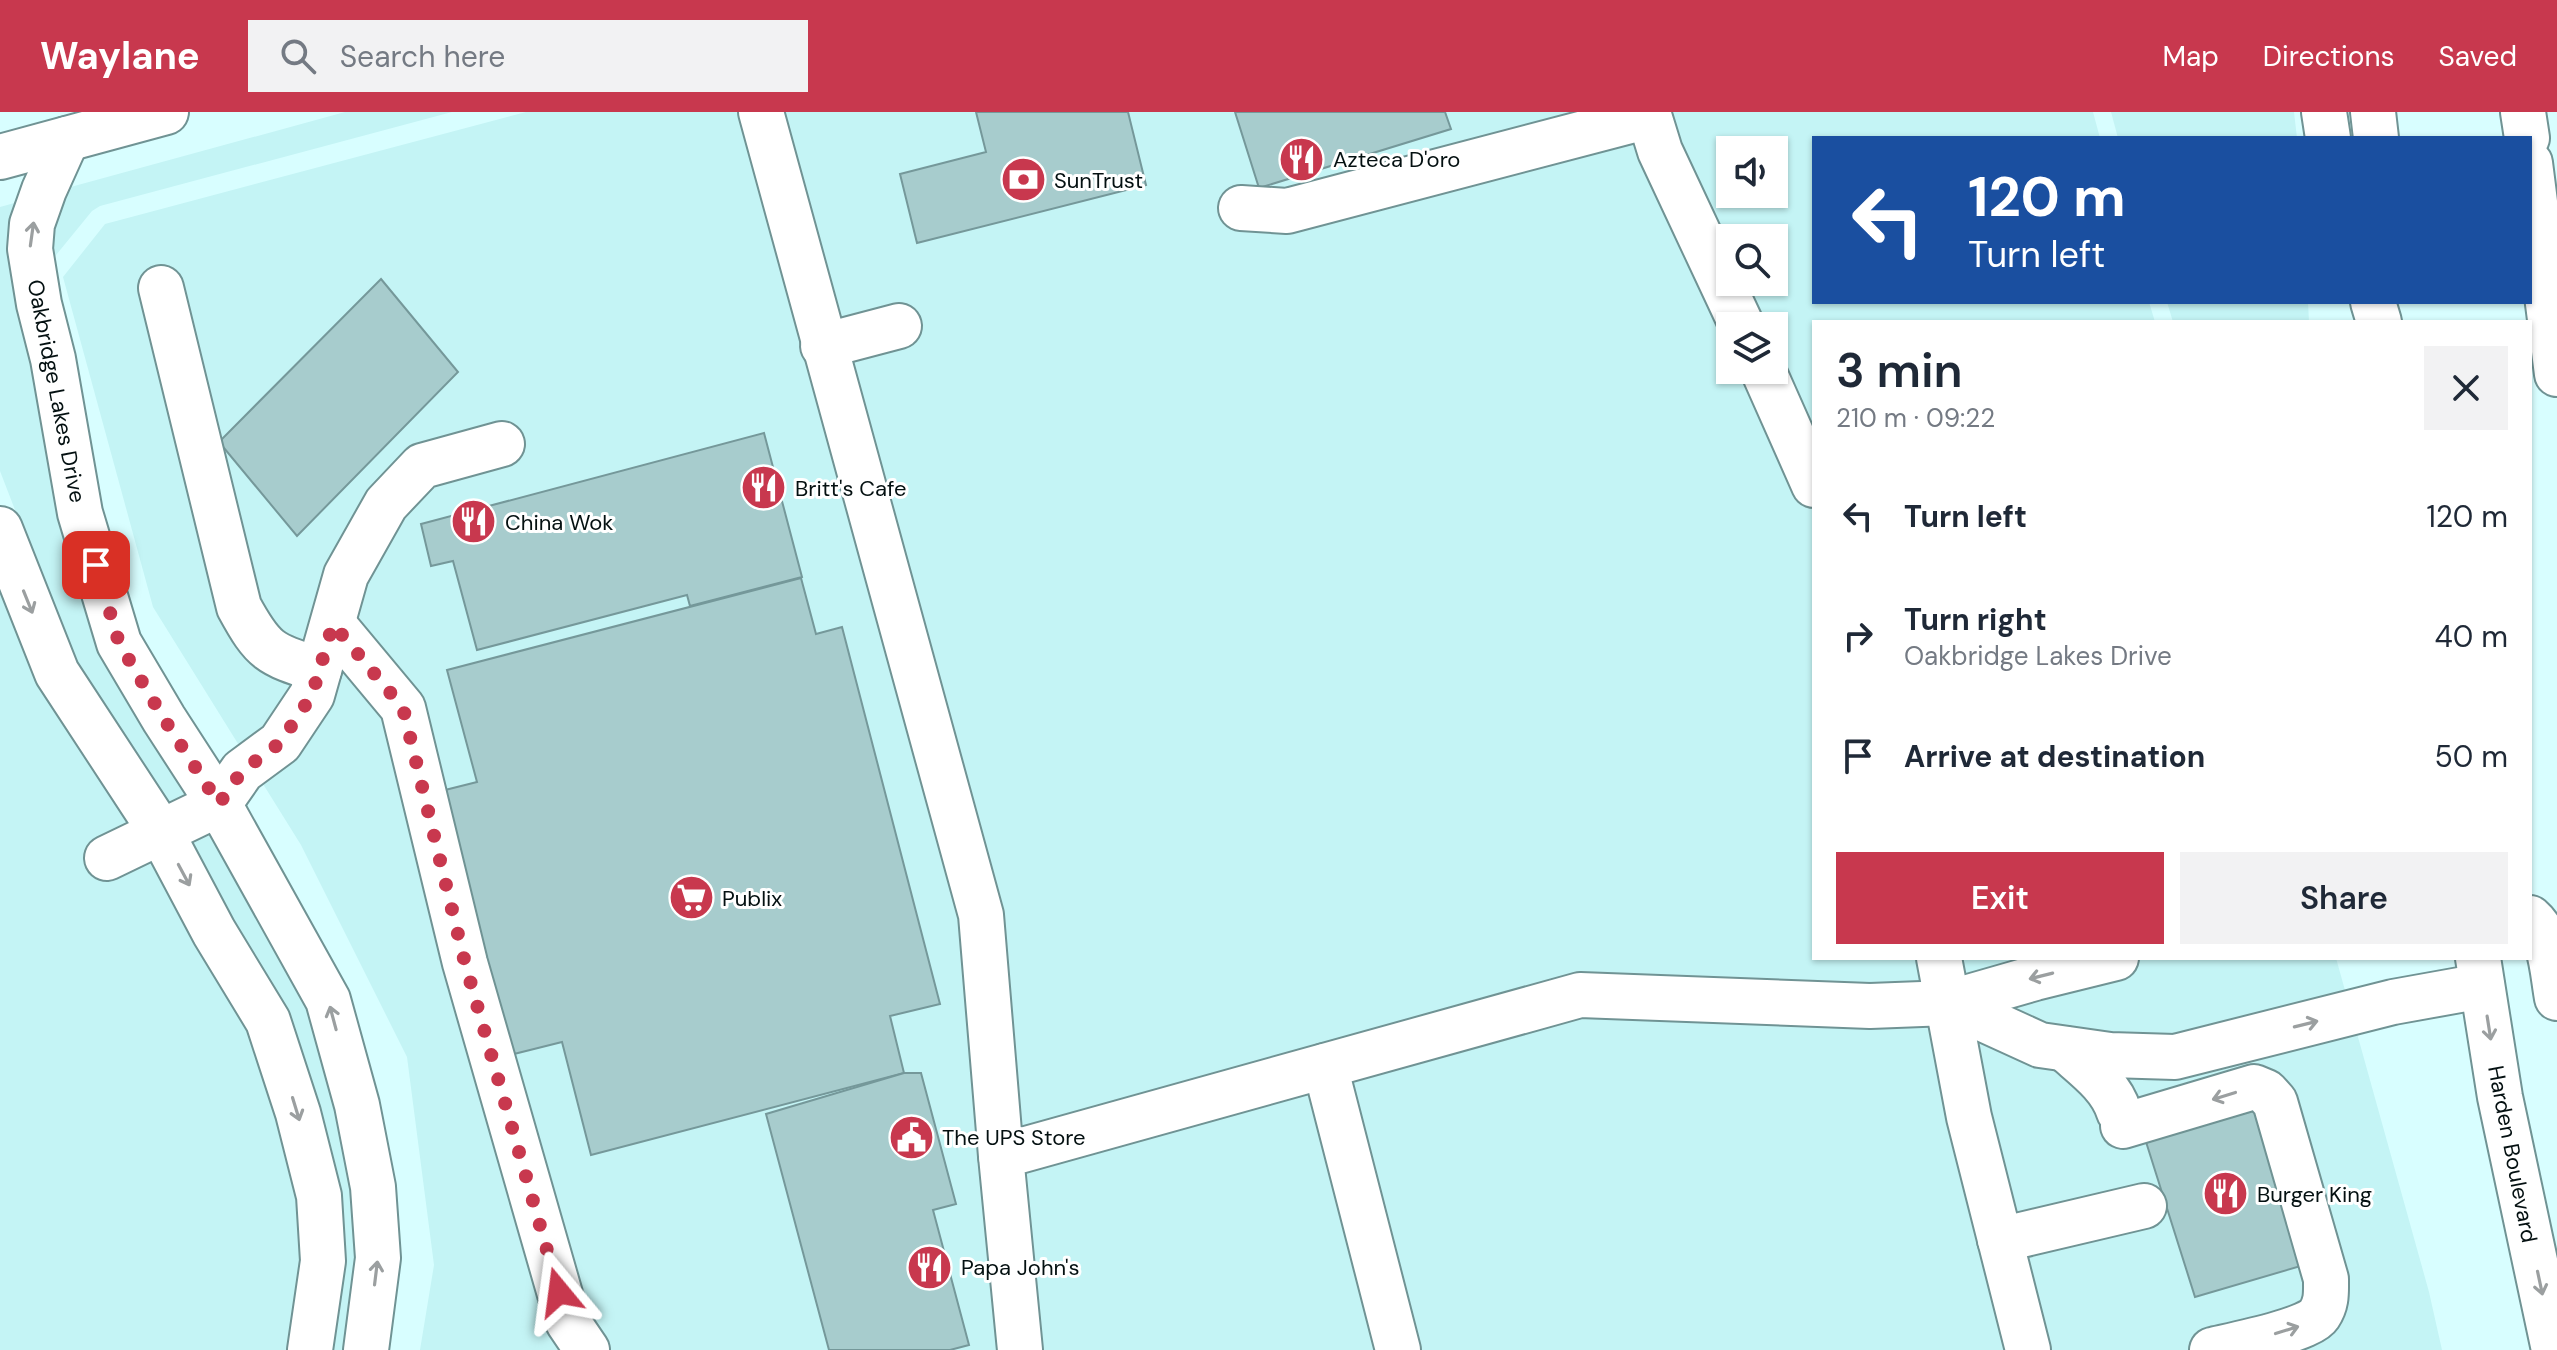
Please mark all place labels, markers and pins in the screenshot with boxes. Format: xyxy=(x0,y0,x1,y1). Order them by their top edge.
restaurant icon: Azteca D'oro xyxy=(1278,135,1326,183)
place label: Azteca D'oro xyxy=(1333,145,1460,174)
bank icon: SunTrust xyxy=(999,156,1047,204)
place label: SunTrust xyxy=(1054,166,1143,195)
restaurant icon: Britt's Cafe xyxy=(740,464,788,512)
place label: Britt's Cafe xyxy=(795,474,907,503)
restaurant icon: China Wok xyxy=(450,498,498,546)
place label: China Wok xyxy=(505,508,613,537)
pin xyxy=(62,531,130,599)
supermarket icon: Publix xyxy=(667,874,715,922)
place label: Publix xyxy=(722,884,782,913)
public building icon: The UPS Store xyxy=(887,1113,935,1161)
place label: The UPS Store xyxy=(942,1123,1085,1152)
restaurant icon: Burger King xyxy=(2202,1170,2250,1218)
place label: Burger King xyxy=(2257,1180,2372,1209)
restaurant icon: Papa John's xyxy=(906,1243,954,1291)
place label: Papa John's xyxy=(961,1253,1080,1282)

